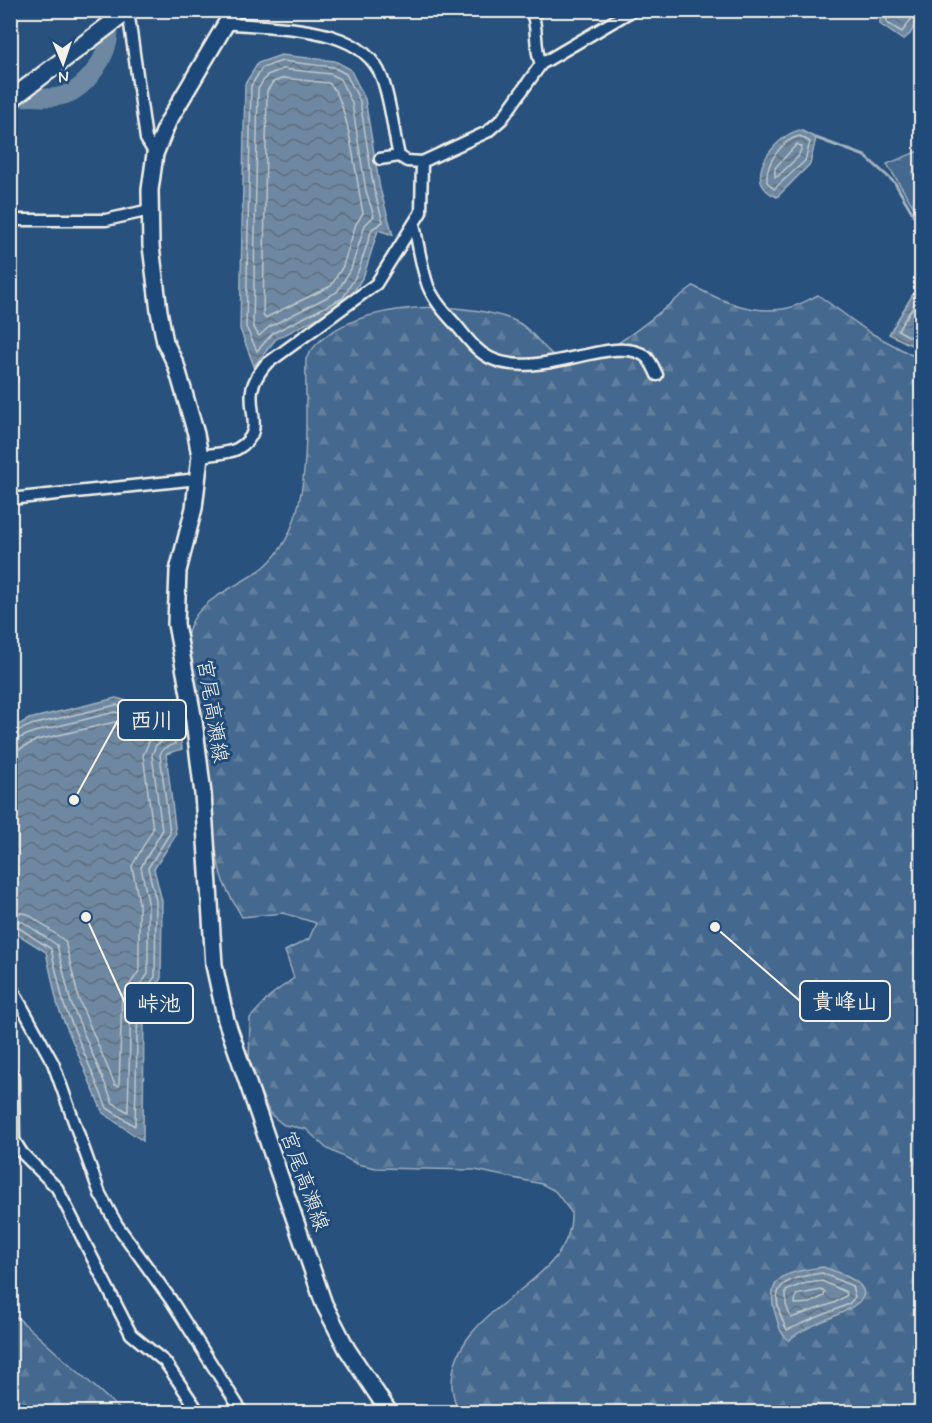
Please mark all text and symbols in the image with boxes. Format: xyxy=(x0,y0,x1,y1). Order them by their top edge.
north arrow xyxy=(33,33,93,93)
text: N xyxy=(58,66,69,87)
street label: 宮尾高瀬線 xyxy=(190,657,234,765)
callout: 西川 xyxy=(118,700,186,740)
text: 西川 xyxy=(130,708,174,736)
callout: 貴峰山 xyxy=(800,981,890,1021)
callout: 峠池 xyxy=(125,983,193,1023)
text: 貴峰山 xyxy=(812,989,878,1017)
text: 峠池 xyxy=(137,991,181,1019)
street label: 宮尾高瀬線 xyxy=(273,1127,335,1235)

